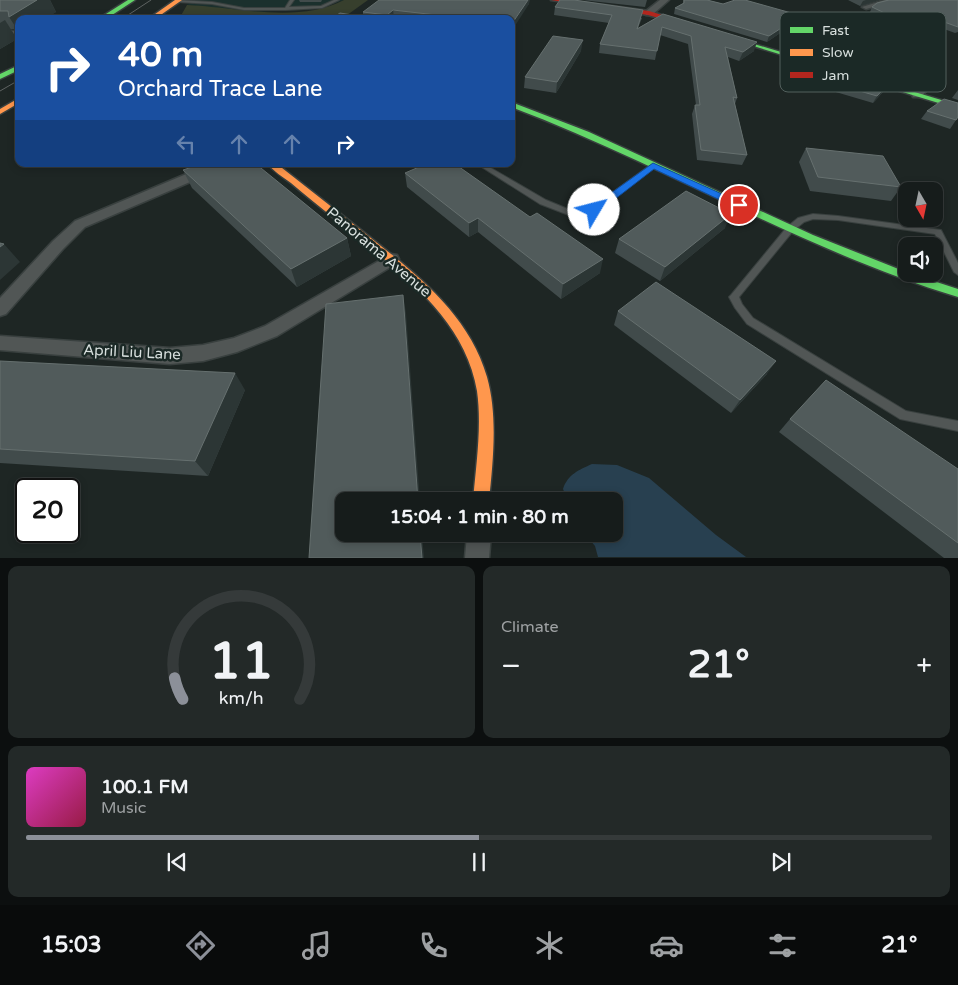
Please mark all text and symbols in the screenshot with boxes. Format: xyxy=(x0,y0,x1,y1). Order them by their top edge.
legend xyxy=(780,12,946,92)
text: Fast xyxy=(822,22,850,39)
text: 40 m xyxy=(118,34,203,76)
icon: right xyxy=(35,35,100,100)
text: Slow xyxy=(822,44,854,61)
text: Jam xyxy=(822,67,849,84)
text: Orchard Trace Lane xyxy=(118,76,323,102)
icon: left xyxy=(172,130,200,158)
icon: ahead xyxy=(225,130,253,158)
icon: ahead xyxy=(278,130,306,158)
icon: right xyxy=(331,130,359,158)
north arrow xyxy=(898,182,942,228)
map controls xyxy=(898,182,943,282)
position arrow xyxy=(567,183,619,235)
pin xyxy=(718,184,760,226)
icon: arrive xyxy=(725,191,753,219)
street label: Panorama Avenue xyxy=(323,203,435,301)
button: sound xyxy=(898,237,943,282)
street label: April Liu Lane xyxy=(83,340,181,364)
speed limit sign: 20 xyxy=(15,478,80,543)
text: 15:04 · 1 min · 80 m xyxy=(389,506,569,528)
text: Climate xyxy=(501,617,559,637)
text: 11 xyxy=(209,630,274,693)
text: 21° xyxy=(688,642,750,688)
text: − xyxy=(501,649,521,683)
text: + xyxy=(916,649,932,683)
text: km/h xyxy=(219,688,264,709)
text: 100.1 FM xyxy=(101,776,189,798)
text: Music xyxy=(101,798,146,818)
icon: previous xyxy=(163,848,191,876)
icon: pause xyxy=(465,848,493,876)
icon: next xyxy=(767,848,795,876)
icon: directions xyxy=(183,928,218,963)
icon: music xyxy=(299,928,334,963)
icon: phone xyxy=(416,928,451,963)
icon: climate xyxy=(532,928,567,963)
icon: car xyxy=(649,928,684,963)
icon: filters xyxy=(765,928,800,963)
text: 15:03 xyxy=(41,932,102,958)
text: 21° xyxy=(881,932,917,958)

